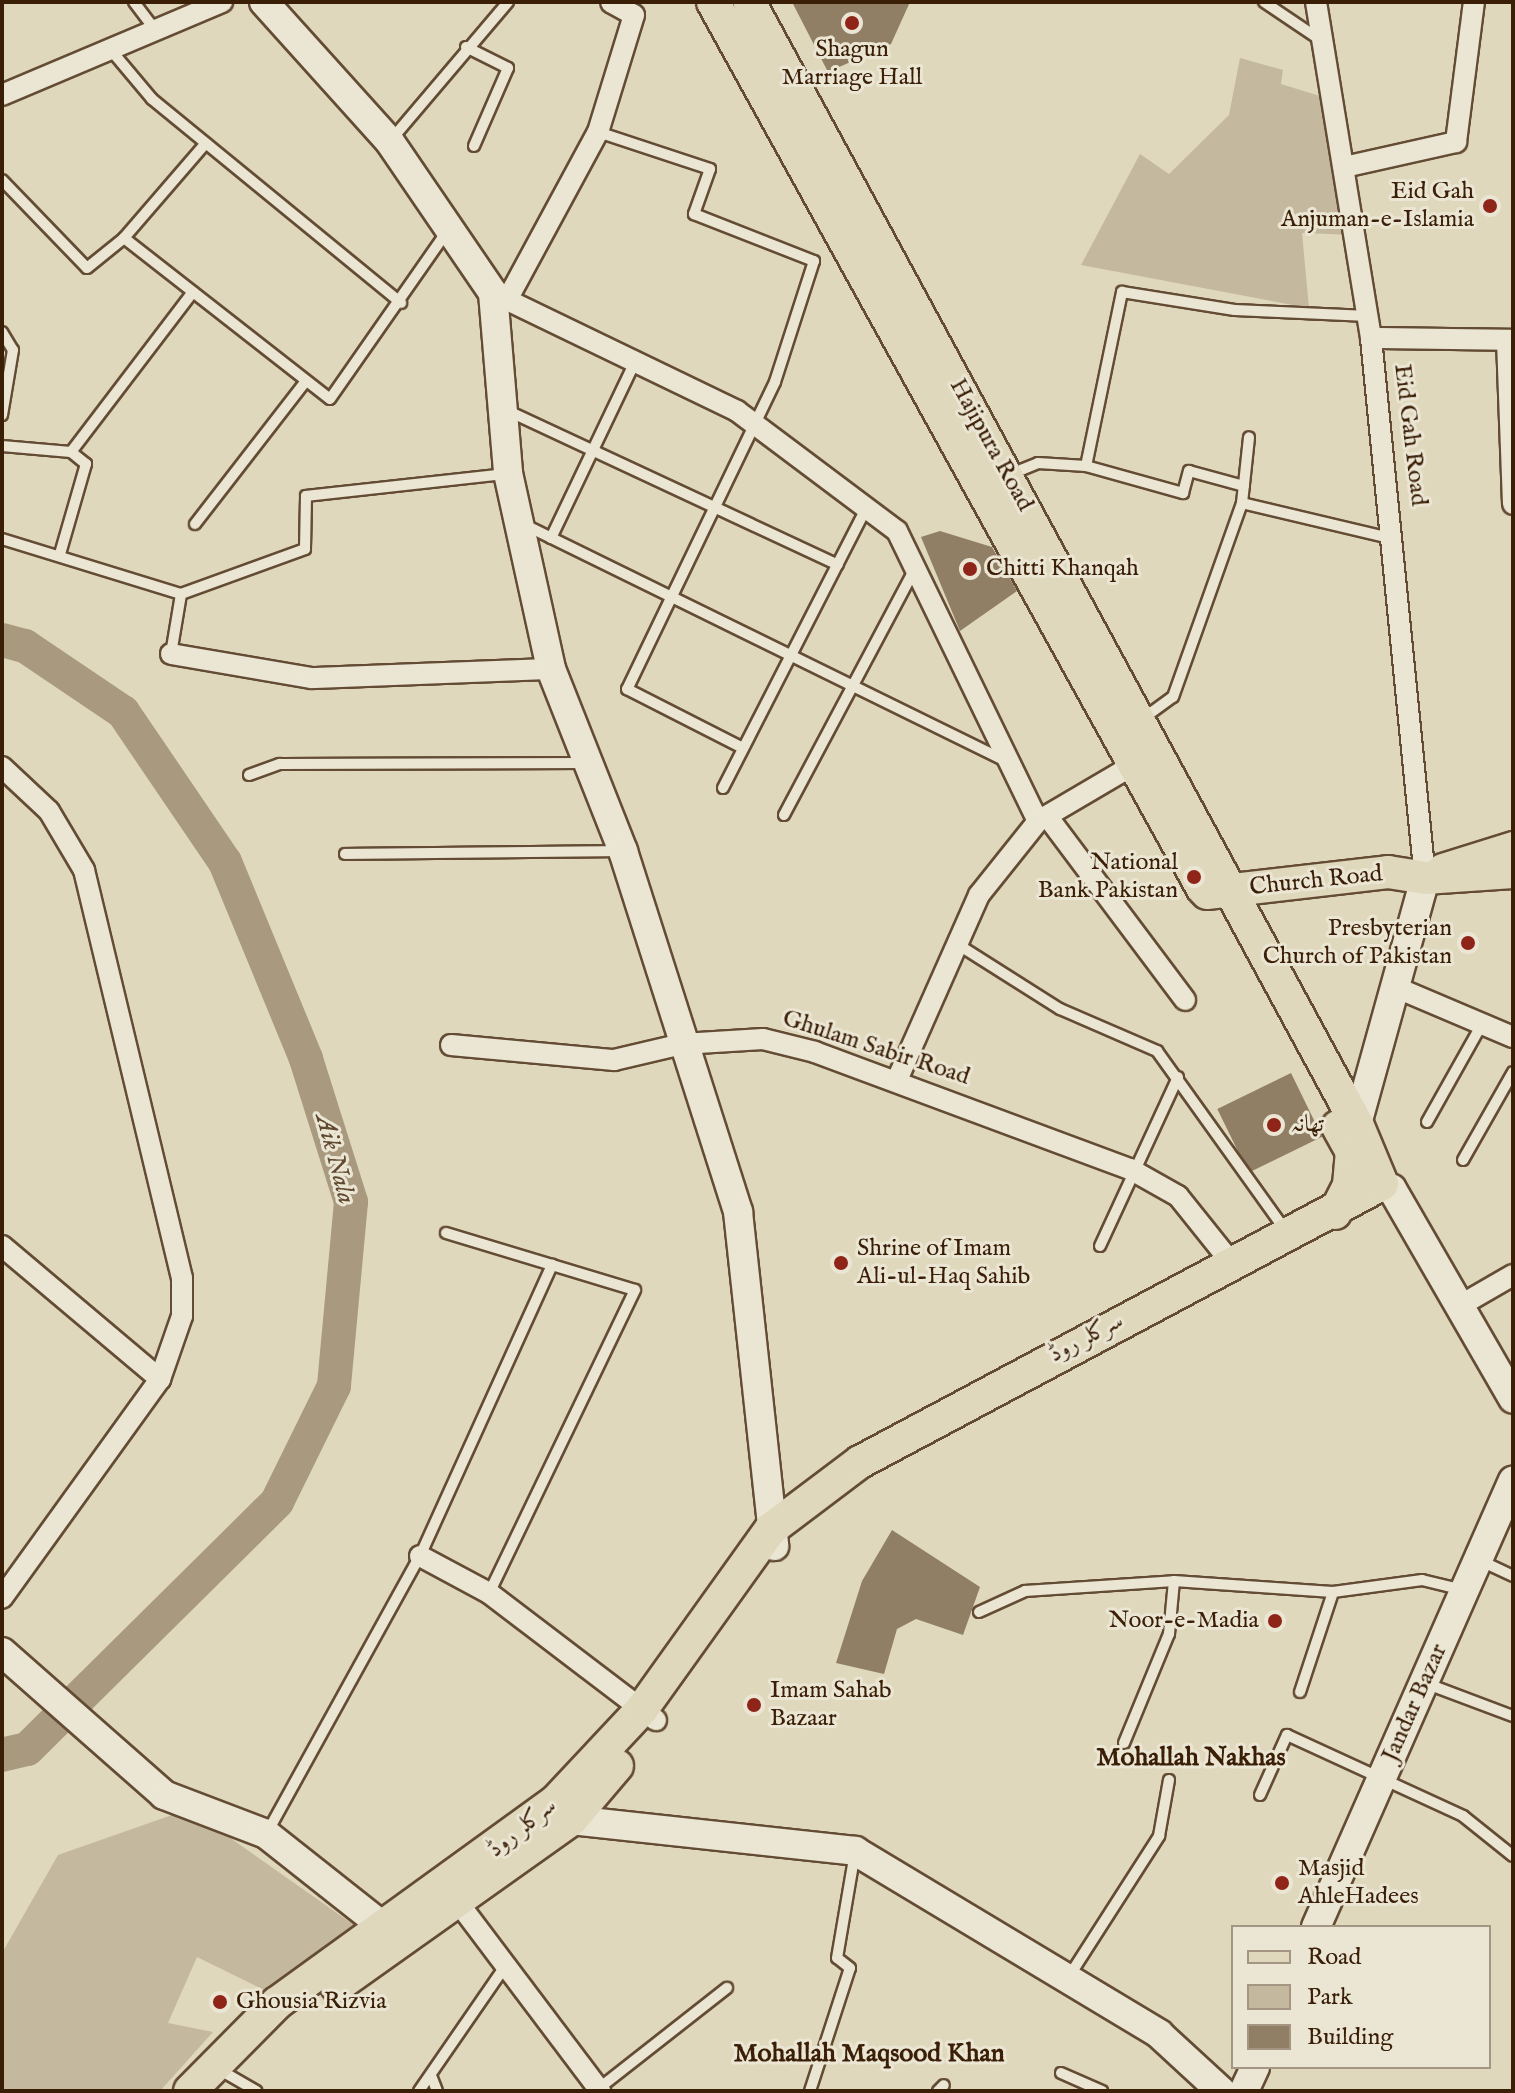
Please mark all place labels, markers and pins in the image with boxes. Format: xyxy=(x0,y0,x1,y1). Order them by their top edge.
marker: Shagun Marriage Hall xyxy=(843,14,861,32)
place label: Shagun Marriage Hall xyxy=(782,36,922,92)
place label: Eid Gah Anjuman-e-Islamia xyxy=(1281,178,1474,234)
marker: Eid Gah Anjuman-e-Islamia xyxy=(1481,197,1499,215)
place label: Chitti Khanqah xyxy=(986,555,1139,583)
marker: Chitti Khanqah xyxy=(961,560,979,578)
place label: National Bank Pakistan xyxy=(1038,849,1178,905)
marker: National Bank Pakistan xyxy=(1185,868,1203,886)
place label: Presbyterian Church of Pakistan xyxy=(1263,915,1452,971)
marker: Presbyterian Church of Pakistan xyxy=(1459,934,1477,952)
place label: تھانہ xyxy=(1290,1111,1324,1139)
marker: تھانہ xyxy=(1265,1116,1283,1134)
place label: Shrine of Imam Ali-ul-Haq Sahib xyxy=(857,1235,1030,1291)
marker: Shrine of Imam Ali-ul-Haq Sahib xyxy=(832,1254,850,1272)
place label: Noor-e-Madia xyxy=(1108,1607,1259,1635)
marker: Noor-e-Madia xyxy=(1266,1612,1284,1630)
place label: Imam Sahab Bazaar xyxy=(770,1677,892,1733)
marker: Imam Sahab Bazaar xyxy=(745,1696,763,1714)
place label: Masjid AhleHadees xyxy=(1298,1855,1419,1911)
marker: Masjid AhleHadees xyxy=(1273,1874,1291,1892)
place label: Ghousia Rizvia xyxy=(236,1988,387,2016)
marker: Ghousia Rizvia xyxy=(211,1993,229,2011)

